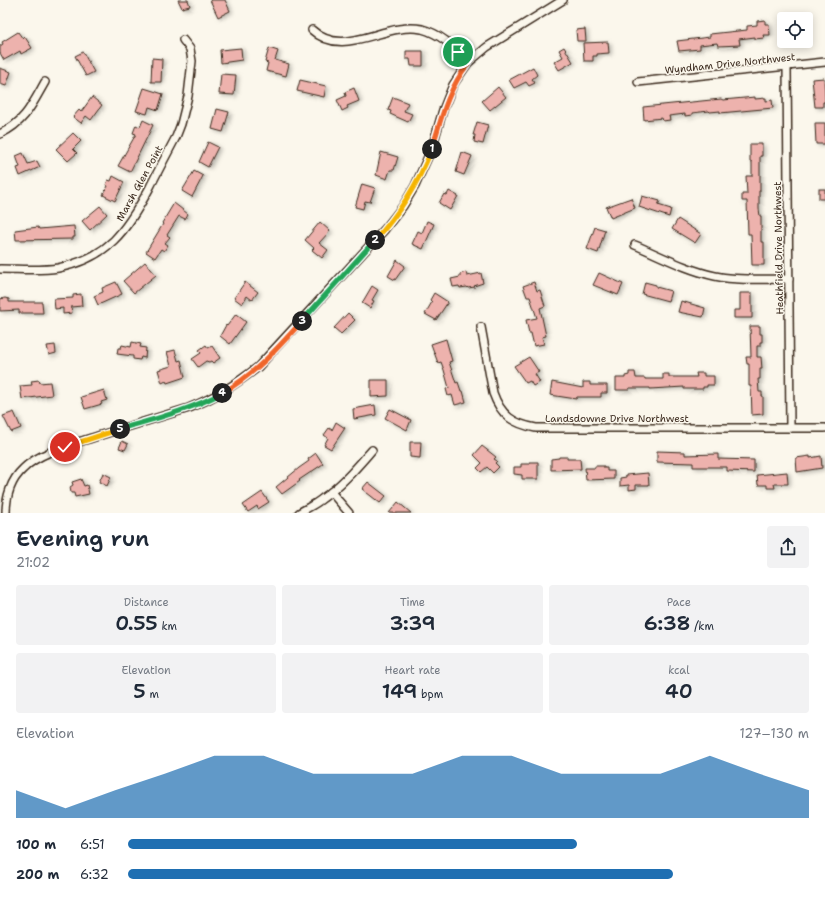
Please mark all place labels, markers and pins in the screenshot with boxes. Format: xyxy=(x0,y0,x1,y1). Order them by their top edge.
pin xyxy=(441,35,475,69)
pin: 1 xyxy=(422,139,442,159)
pin: 2 xyxy=(365,230,385,250)
pin: 3 xyxy=(292,311,312,331)
pin: 4 xyxy=(212,383,232,403)
pin: 5 xyxy=(110,419,130,439)
pin xyxy=(48,430,82,464)

